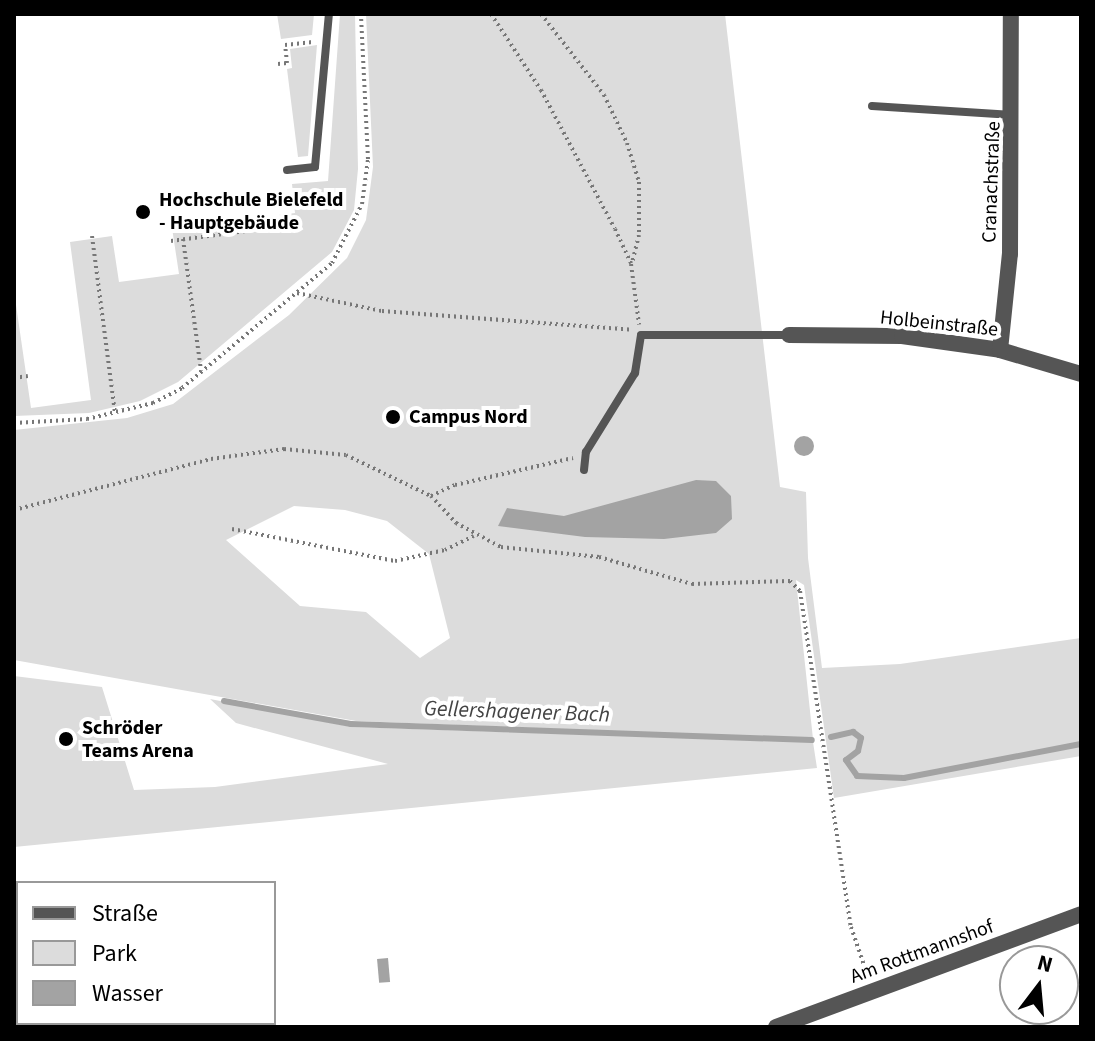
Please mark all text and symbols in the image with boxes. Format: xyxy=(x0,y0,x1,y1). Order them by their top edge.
street label: Cranachstraße xyxy=(978,121,1006,243)
place label: Hochschule Bielefeld - Hauptgebäude xyxy=(159,188,344,235)
marker: Hochschule Bielefeld - Hauptgebäude xyxy=(134,203,152,221)
street label: Holbeinstraße xyxy=(879,306,999,342)
place label: Campus Nord xyxy=(409,405,528,429)
marker: Campus Nord xyxy=(384,408,402,426)
water label: Gellershagener Bach xyxy=(424,696,610,728)
place label: Schröder Teams Arena xyxy=(82,716,194,763)
marker: Schröder Teams Arena xyxy=(57,730,75,748)
legend xyxy=(16,881,276,1025)
text: Straße xyxy=(92,896,158,931)
street label: Am Rottmannshof xyxy=(847,915,997,989)
text: Park xyxy=(92,936,137,971)
north arrow xyxy=(999,945,1079,1025)
text: N xyxy=(1034,946,1057,981)
text: Wasser xyxy=(92,976,163,1011)

